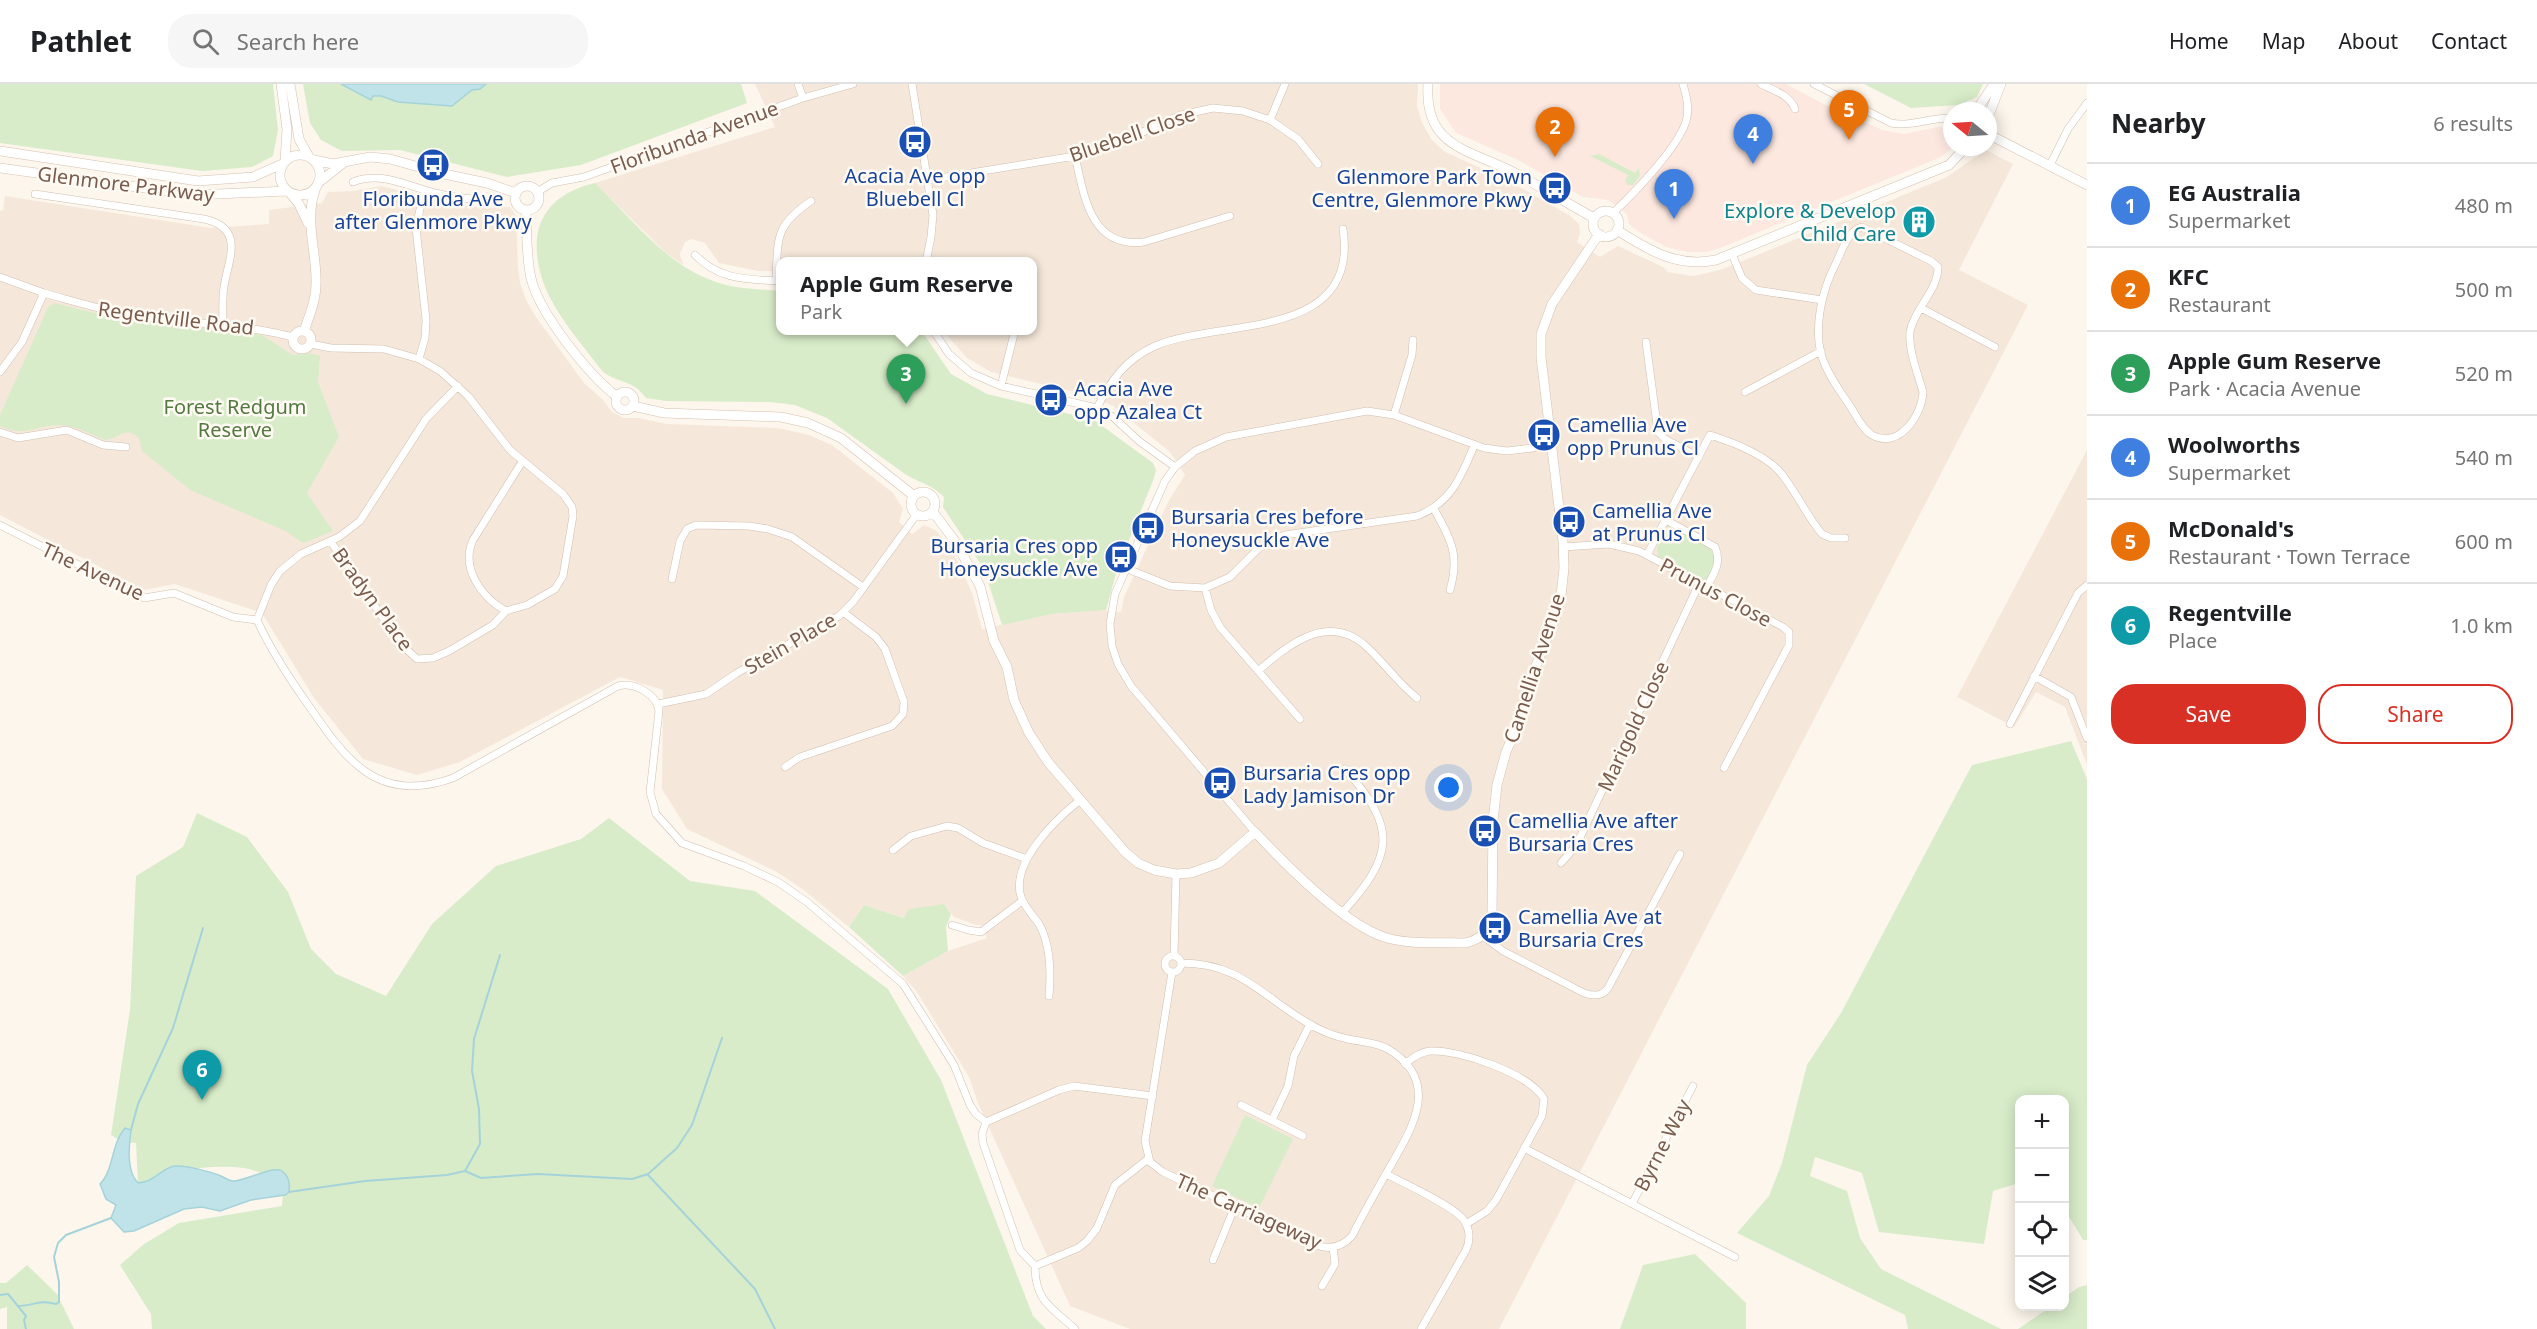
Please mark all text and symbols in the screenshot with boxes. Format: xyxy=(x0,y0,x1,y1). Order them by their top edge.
search box xyxy=(168,14,588,68)
text: Pathlet xyxy=(30,22,132,60)
icon: search xyxy=(189,25,222,58)
text: Search here xyxy=(237,26,359,56)
text: Home xyxy=(2169,27,2229,55)
text: Map xyxy=(2262,27,2305,55)
text: About xyxy=(2338,27,2398,55)
text: Contact xyxy=(2431,27,2507,55)
pin: 5 xyxy=(1830,91,1868,140)
street label: Floribunda Avenue xyxy=(606,94,782,180)
street label: Bluebell Close xyxy=(1065,100,1199,168)
north arrow xyxy=(1943,102,1997,156)
text: Nearby xyxy=(2111,105,2206,141)
pin: 2 xyxy=(1536,107,1574,157)
text: 6 results xyxy=(2433,110,2513,137)
pin: 4 xyxy=(1734,115,1772,164)
bus stop icon: Acacia Ave opp Bluebell Cl xyxy=(897,124,933,160)
bus stop icon: Floribunda Ave after Glenmore Pkwy xyxy=(415,147,451,183)
street label: Glenmore Parkway xyxy=(36,160,217,208)
place label: Acacia Ave opp Bluebell Cl xyxy=(845,162,985,212)
place label: Glenmore Park Town Centre, Glenmore Pkwy xyxy=(1312,163,1533,213)
bus stop icon: Glenmore Park Town Centre, Glenmore Pkwy xyxy=(1537,170,1573,206)
pin: 1 xyxy=(1654,170,1694,219)
text: EG Australia xyxy=(2168,177,2301,207)
place label: Floribunda Ave after Glenmore Pkwy xyxy=(334,185,532,235)
text: 1 xyxy=(2125,192,2136,219)
text: 480 m xyxy=(2455,192,2513,219)
place label: Explore & Develop Child Care xyxy=(1724,197,1896,247)
building icon: Explore & Develop Child Care xyxy=(1901,204,1937,240)
text: Supermarket xyxy=(2168,207,2291,234)
popup xyxy=(776,257,1037,335)
text: KFC xyxy=(2168,261,2209,291)
text: Apple Gum Reserve xyxy=(800,268,1013,298)
text: 2 xyxy=(2125,276,2136,303)
text: 500 m xyxy=(2455,276,2513,303)
text: Restaurant xyxy=(2168,291,2271,318)
street label: Regentville Road xyxy=(96,295,256,341)
text: Park xyxy=(800,298,842,325)
text: Apple Gum Reserve xyxy=(2168,345,2381,375)
pin: 3 xyxy=(886,354,926,404)
text: 3 xyxy=(2125,360,2136,387)
text: 520 m xyxy=(2455,360,2513,387)
place label: Acacia Ave opp Azalea Ct xyxy=(1074,375,1202,425)
text: Park · Acacia Avenue xyxy=(2168,375,2361,402)
bus stop icon: Acacia Ave opp Azalea Ct xyxy=(1033,382,1069,418)
park label: Forest Redgum Reserve xyxy=(164,393,307,443)
place label: Camellia Ave opp Prunus Cl xyxy=(1567,411,1699,461)
bus stop icon: Camellia Ave opp Prunus Cl xyxy=(1526,417,1562,453)
text: Woolworths xyxy=(2168,429,2300,459)
text: 4 xyxy=(2125,444,2136,471)
text: 540 m xyxy=(2455,444,2513,471)
text: Supermarket xyxy=(2168,459,2291,486)
place label: Camellia Ave at Prunus Cl xyxy=(1592,497,1712,547)
place label: Bursaria Cres before Honeysuckle Ave xyxy=(1171,503,1364,553)
bus stop icon: Camellia Ave at Prunus Cl xyxy=(1551,504,1587,540)
bus stop icon: Bursaria Cres before Honeysuckle Ave xyxy=(1130,510,1166,546)
text: McDonald's xyxy=(2168,513,2294,543)
text: 5 xyxy=(2125,528,2136,555)
text: 600 m xyxy=(2455,528,2513,555)
place label: Bursaria Cres opp Honeysuckle Ave xyxy=(930,532,1098,582)
street label: The Avenue xyxy=(37,535,149,607)
bus stop icon: Bursaria Cres opp Honeysuckle Ave xyxy=(1103,539,1139,575)
street label: Bradyn Place xyxy=(326,542,420,656)
text: Restaurant · Town Terrace xyxy=(2168,543,2410,570)
street label: Prunus Close xyxy=(1655,551,1777,633)
street label: Camellia Avenue xyxy=(1497,590,1571,746)
text: Regentville xyxy=(2168,597,2292,627)
street label: Stein Place xyxy=(739,606,841,680)
text: 6 xyxy=(2125,612,2136,639)
text: 1.0 km xyxy=(2450,612,2513,639)
text: Place xyxy=(2168,627,2217,654)
street label: Marigold Close xyxy=(1591,657,1675,795)
button: Save xyxy=(2111,684,2306,744)
button: Share xyxy=(2318,684,2513,744)
place label: Bursaria Cres opp Lady Jamison Dr xyxy=(1243,759,1411,809)
bus stop icon: Bursaria Cres opp Lady Jamison Dr xyxy=(1202,765,1238,801)
your location xyxy=(1434,773,1463,802)
place label: Camellia Ave after Bursaria Cres xyxy=(1508,807,1678,857)
bus stop icon: Camellia Ave after Bursaria Cres xyxy=(1467,813,1503,849)
place label: Camellia Ave at Bursaria Cres xyxy=(1518,903,1662,953)
bus stop icon: Camellia Ave at Bursaria Cres xyxy=(1477,910,1513,946)
pin: 6 xyxy=(182,1050,222,1100)
street label: Byrne Way xyxy=(1627,1094,1697,1196)
map controls xyxy=(2015,1095,2069,1311)
button: + xyxy=(2015,1095,2069,1149)
button: − xyxy=(2015,1149,2069,1203)
street label: The Carriageway xyxy=(1172,1167,1327,1256)
button: locate xyxy=(2015,1203,2069,1257)
button: layers xyxy=(2015,1257,2069,1311)

